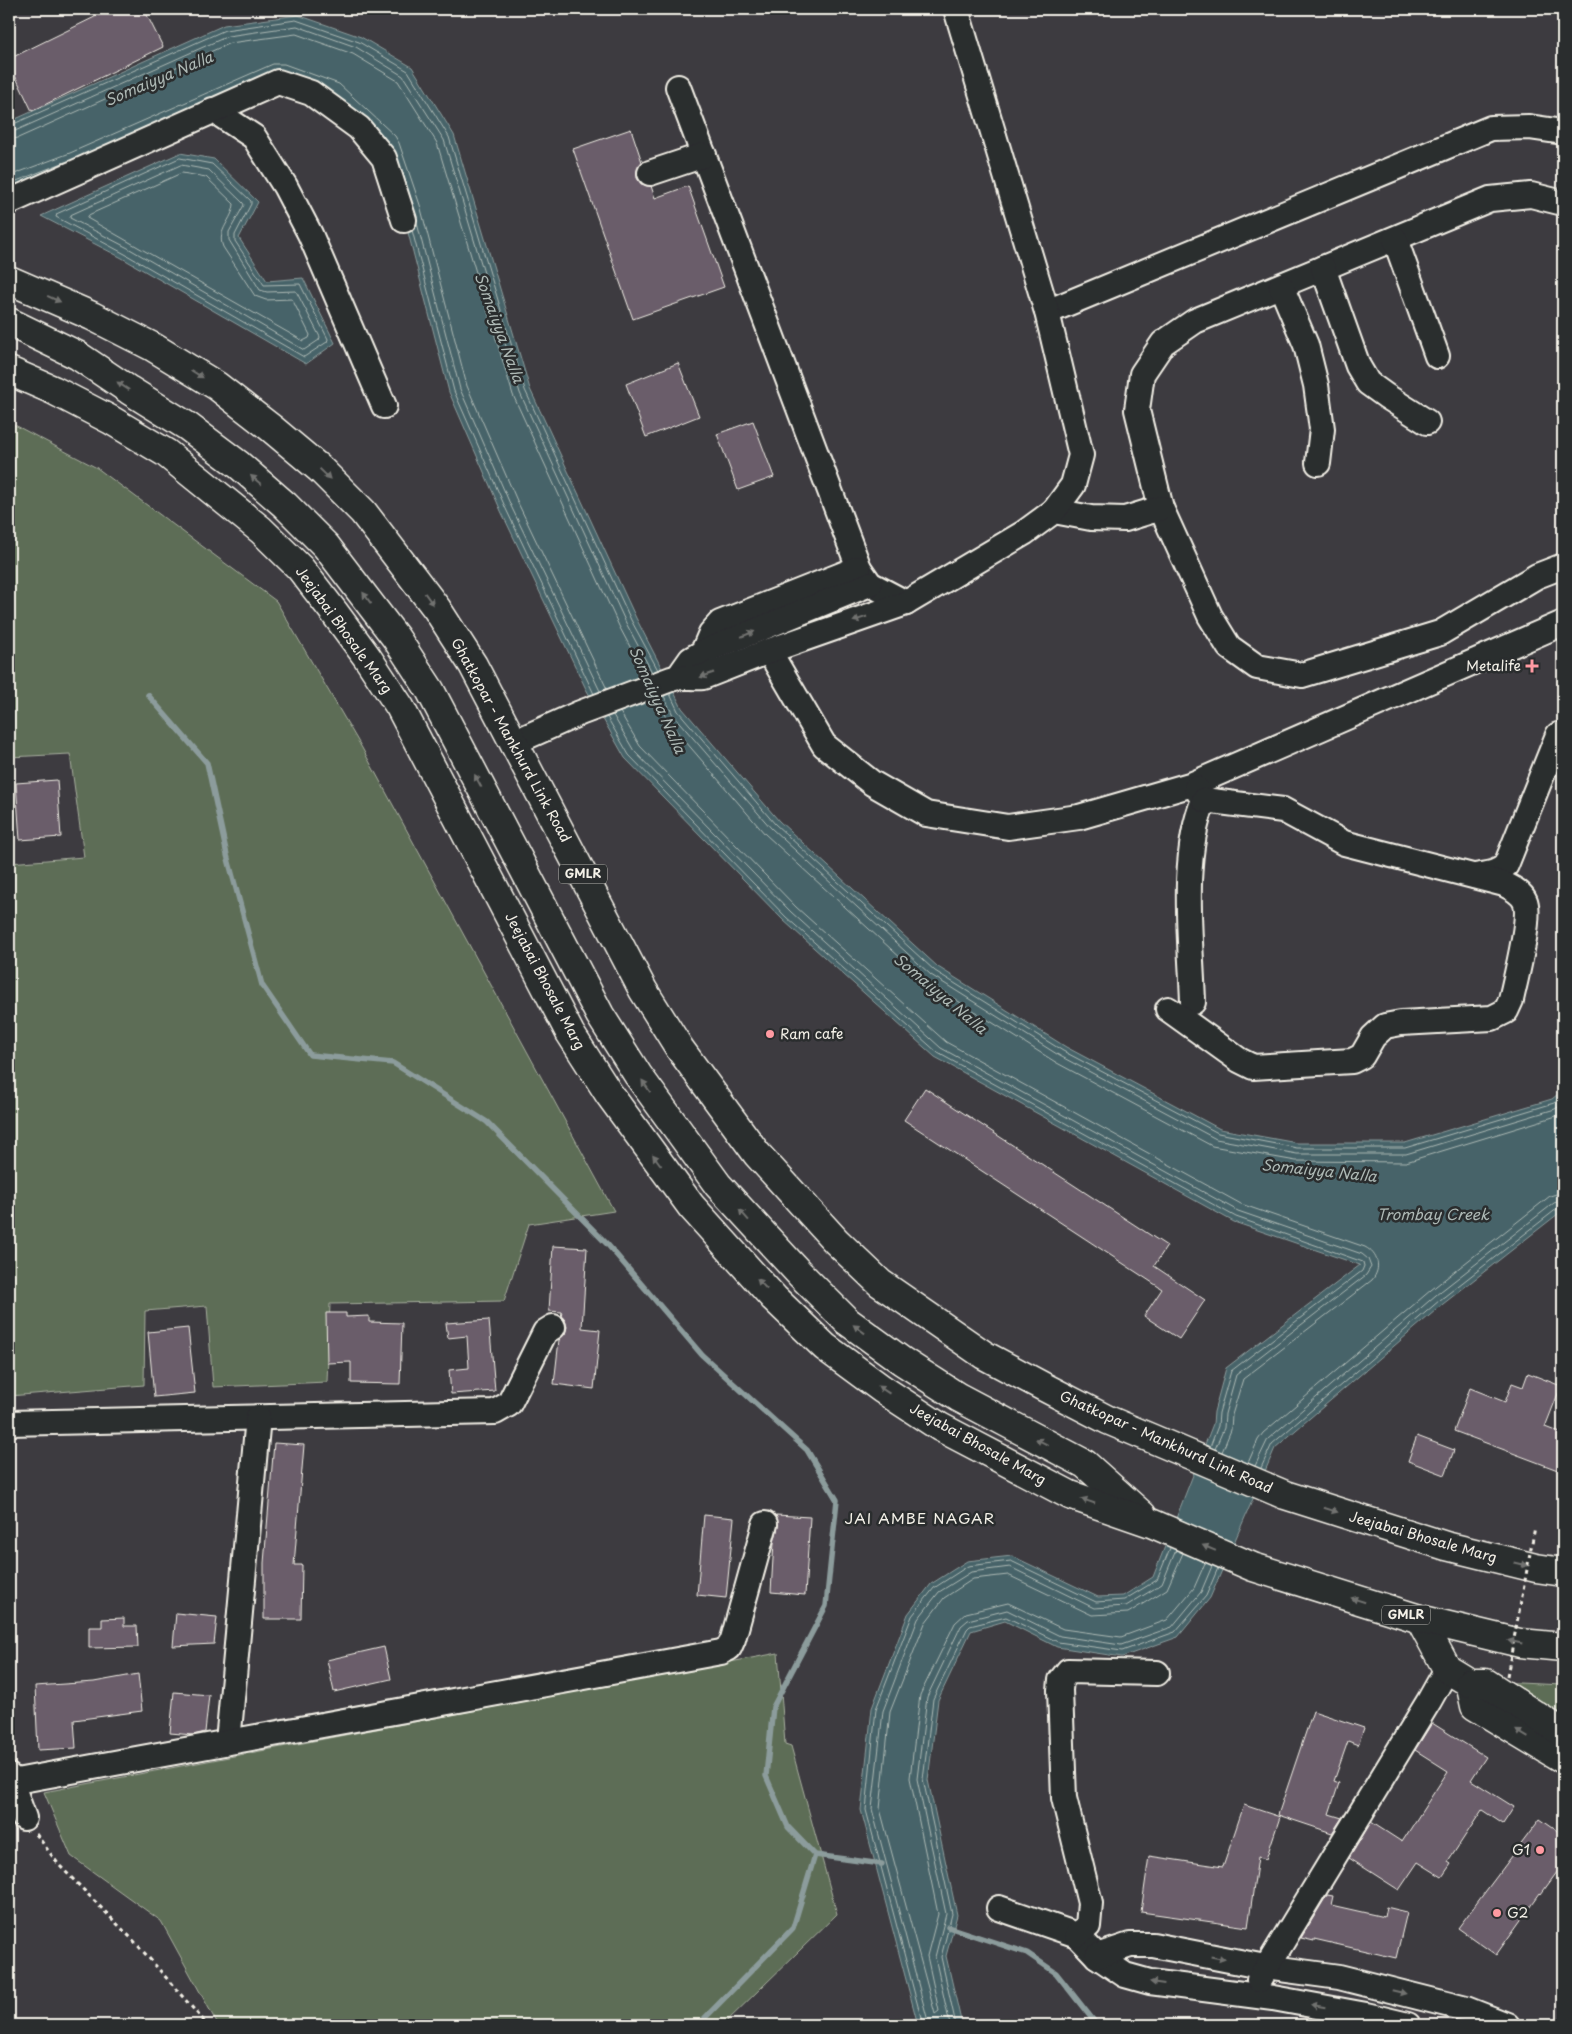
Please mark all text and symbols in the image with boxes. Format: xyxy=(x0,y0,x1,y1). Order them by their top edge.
water label: Somaiyya Nalla xyxy=(101,44,217,111)
water label: Somaiyya Nalla xyxy=(470,269,531,386)
one-way arrow xyxy=(47,295,61,303)
one-way arrow xyxy=(191,369,204,378)
one-way arrow xyxy=(117,381,130,391)
one-way arrow xyxy=(318,468,330,480)
one-way arrow xyxy=(250,474,262,486)
street label: Jeejabai Bhosale Marg xyxy=(291,562,398,698)
one-way arrow xyxy=(361,592,372,605)
one-way arrow xyxy=(424,592,434,606)
one-way arrow xyxy=(852,615,867,623)
one-way arrow xyxy=(741,629,756,637)
street label: Ghatkopar - Mankhurd Link Road xyxy=(446,634,577,846)
water label: Somaiyya Nalla xyxy=(624,642,693,758)
place label: Metalife xyxy=(1466,655,1521,676)
marker: Metalife xyxy=(1525,659,1539,673)
one-way arrow xyxy=(699,671,714,679)
one-way arrow xyxy=(474,774,482,789)
road number: GMLR xyxy=(559,864,607,884)
street label: Jeejabai Bhosale Marg xyxy=(500,908,591,1053)
water label: Somaiyya Nalla xyxy=(889,947,993,1039)
place label: Ram cafe xyxy=(780,1023,843,1044)
marker: Ram cafe xyxy=(764,1028,776,1040)
one-way arrow xyxy=(641,1079,651,1093)
water label: Somaiyya Nalla xyxy=(1260,1152,1379,1187)
one-way arrow xyxy=(651,1154,662,1167)
water label: Trombay Creek xyxy=(1377,1202,1490,1225)
one-way arrow xyxy=(738,1209,750,1221)
one-way arrow xyxy=(756,1279,768,1291)
one-way arrow xyxy=(853,1324,866,1335)
one-way arrow xyxy=(878,1385,891,1395)
street label: Ghatkopar - Mankhurd Link Road xyxy=(1056,1385,1276,1498)
street label: Jeejabai Bhosale Marg xyxy=(906,1397,1050,1490)
one-way arrow xyxy=(1035,1438,1049,1446)
one-way arrow xyxy=(1080,1497,1095,1505)
street label: Jeejabai Bhosale Marg xyxy=(1347,1505,1499,1568)
district label: JAI AMBE NAGAR xyxy=(845,1506,995,1529)
one-way arrow xyxy=(1324,1507,1339,1514)
one-way arrow xyxy=(1202,1543,1216,1551)
one-way arrow xyxy=(1514,1560,1529,1568)
one-way arrow xyxy=(1350,1596,1365,1604)
road number: GMLR xyxy=(1382,1606,1430,1624)
one-way arrow xyxy=(1507,1638,1522,1646)
one-way arrow xyxy=(1515,1730,1528,1739)
place label: G1 xyxy=(1512,1839,1530,1860)
marker: G1 xyxy=(1534,1844,1546,1856)
place label: G2 xyxy=(1507,1902,1528,1923)
marker: G2 xyxy=(1491,1907,1503,1919)
one-way arrow xyxy=(1210,1954,1225,1962)
one-way arrow xyxy=(1149,1978,1165,1986)
one-way arrow xyxy=(1392,1988,1407,1996)
one-way arrow xyxy=(1309,2001,1325,2009)

